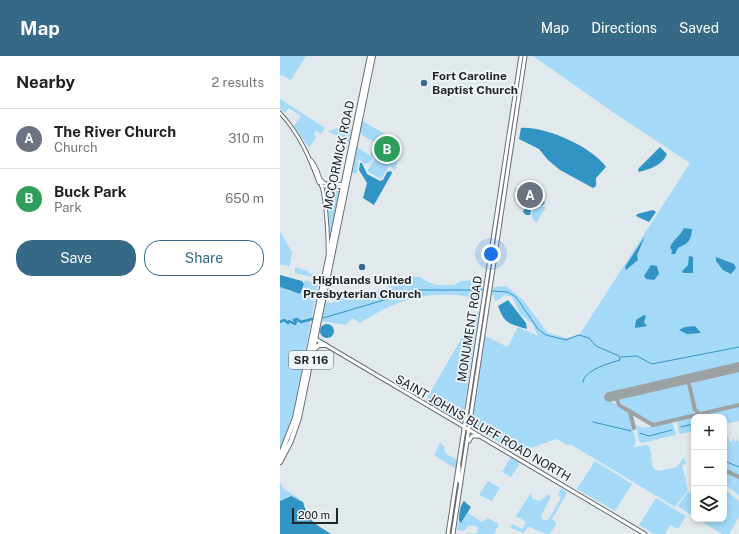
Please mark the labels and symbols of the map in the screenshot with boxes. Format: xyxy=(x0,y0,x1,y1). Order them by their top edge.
place label: Fort Caroline Baptist Church xyxy=(432,69,518,97)
marker: Fort Caroline Baptist Church xyxy=(419,78,429,88)
street label: MCCORMICK ROAD xyxy=(321,99,357,211)
pin: B xyxy=(374,134,400,164)
pin: A xyxy=(517,180,543,210)
your location xyxy=(481,244,501,264)
marker: Highlands United Presbyterian Church xyxy=(357,262,367,272)
place label: Highlands United Presbyterian Church xyxy=(303,273,421,301)
street label: MONUMENT ROAD xyxy=(455,275,485,383)
road number: SR 116 xyxy=(289,351,333,369)
street label: SAINT JOHNS BLUFF ROAD NORTH xyxy=(393,372,573,484)
scale bar xyxy=(292,506,338,525)

